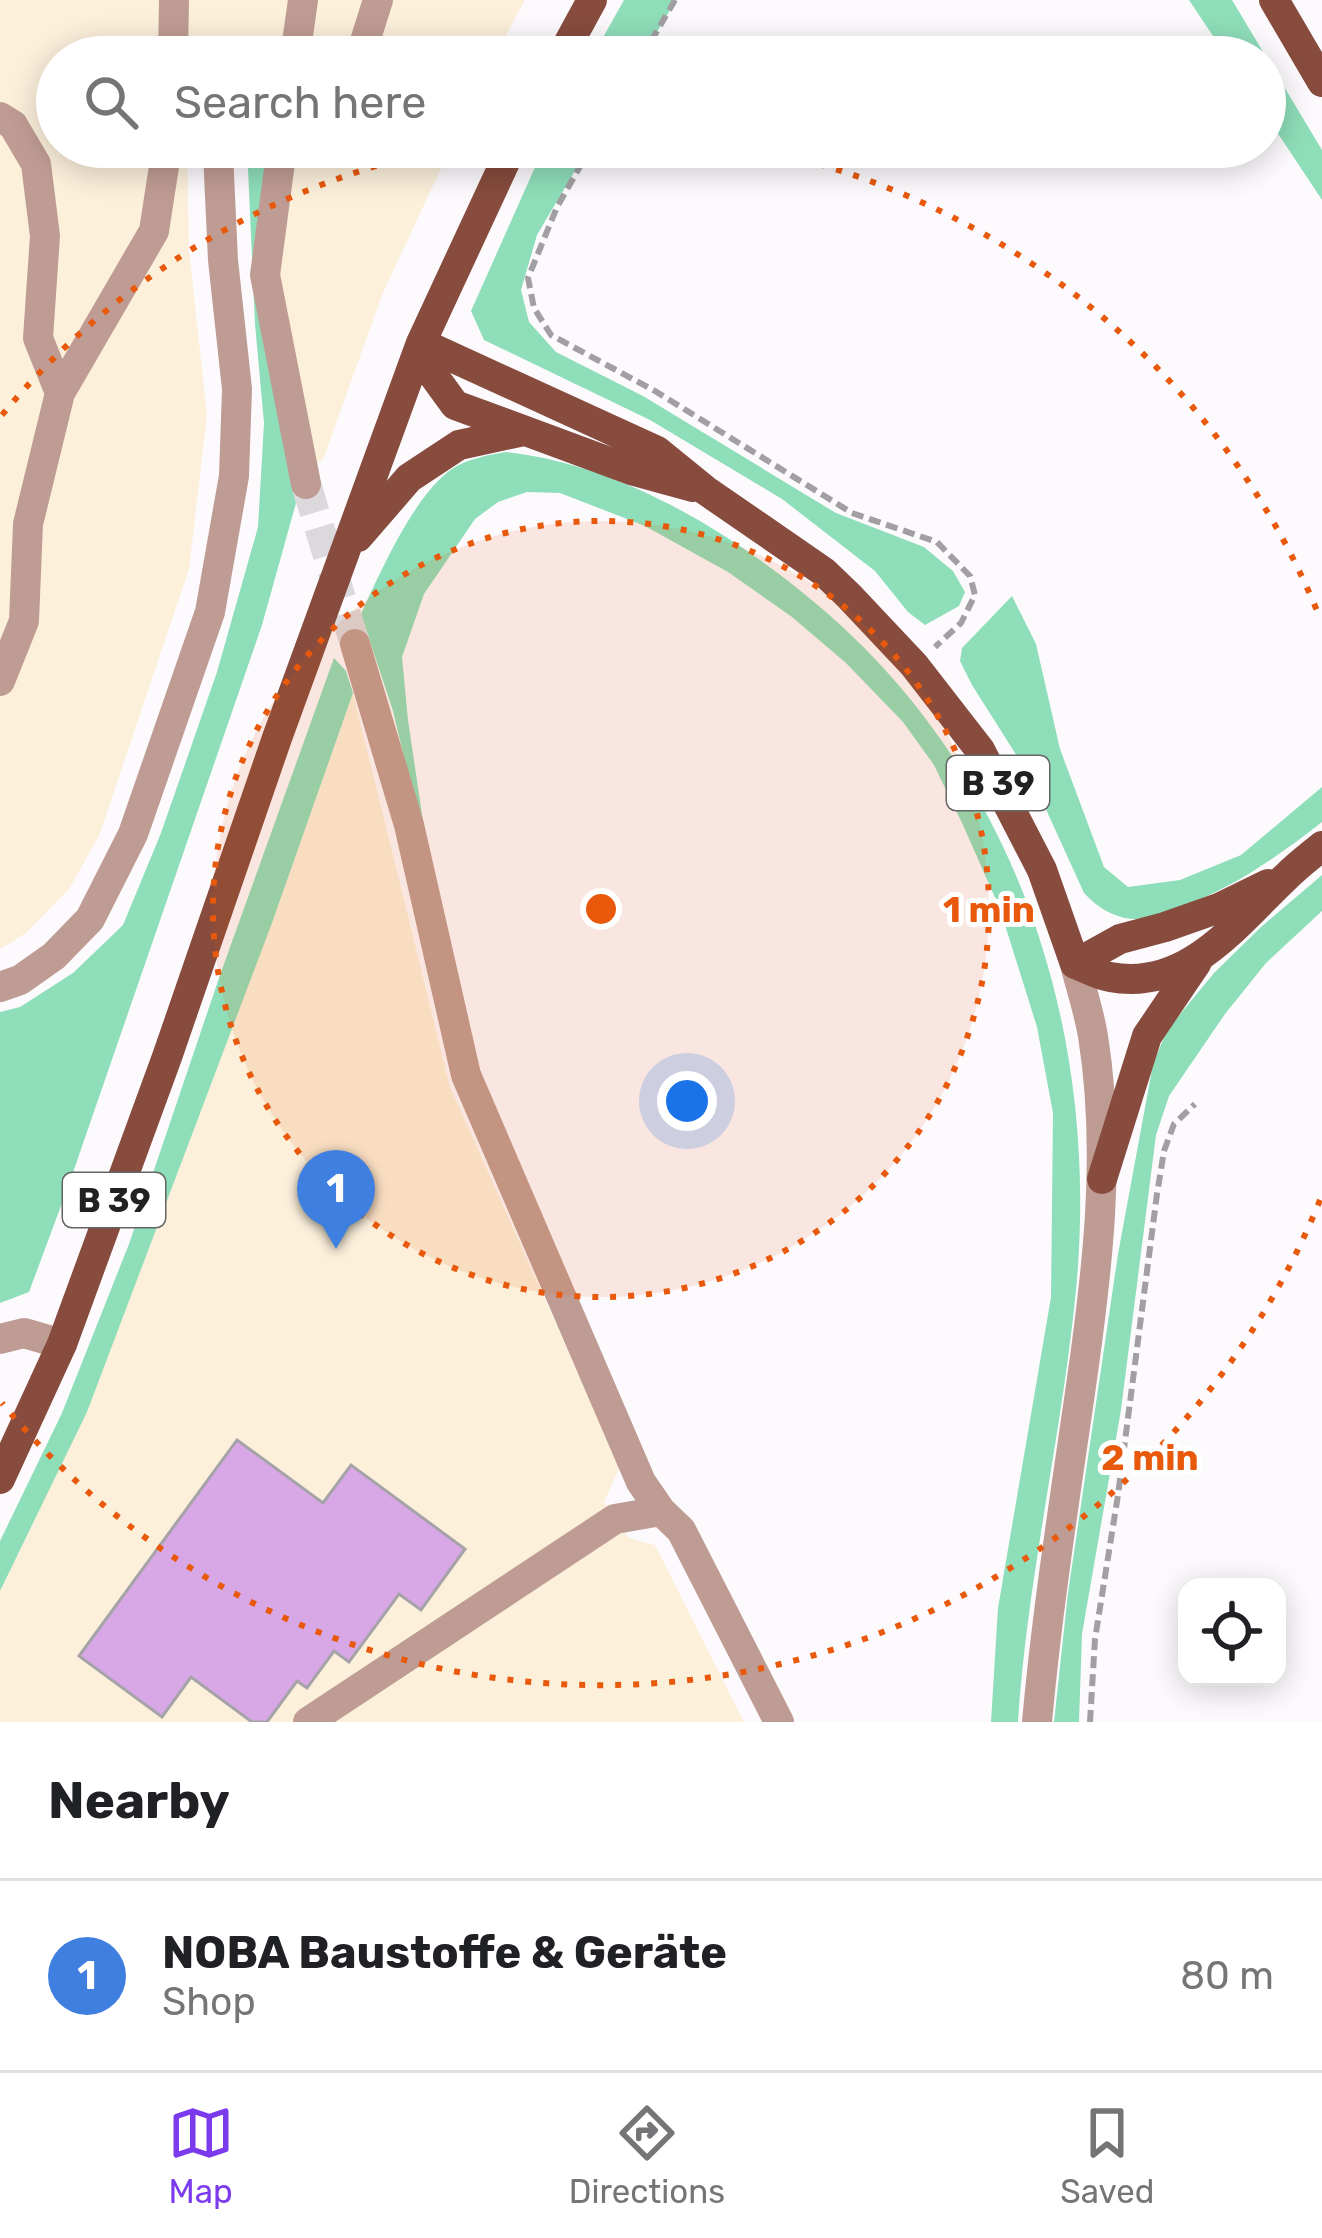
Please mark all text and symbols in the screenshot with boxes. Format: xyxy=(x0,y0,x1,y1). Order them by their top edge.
search box xyxy=(36,36,1286,168)
icon: search xyxy=(78,69,144,135)
text: Search here xyxy=(174,76,426,129)
road number: B 39 xyxy=(947,756,1049,810)
centre of rings xyxy=(580,888,622,930)
text: 1 min xyxy=(943,888,1035,931)
your location xyxy=(657,1071,717,1131)
pin: 1 xyxy=(297,1150,375,1249)
road number: B 39 xyxy=(63,1173,165,1227)
text: 2 min xyxy=(1101,1436,1199,1479)
map controls xyxy=(1178,1578,1286,1686)
button: locate xyxy=(1178,1578,1286,1686)
text: Nearby xyxy=(48,1770,230,1831)
text: NOBA Baustoffe & Geräte xyxy=(162,1926,727,1979)
text: 1 xyxy=(77,1953,97,1999)
text: 80 m xyxy=(1180,1953,1274,1999)
text: Shop xyxy=(162,1979,256,2025)
tab: Map xyxy=(168,2100,234,2211)
tab: Directions xyxy=(569,2100,725,2211)
tab: Saved xyxy=(1060,2100,1154,2211)

